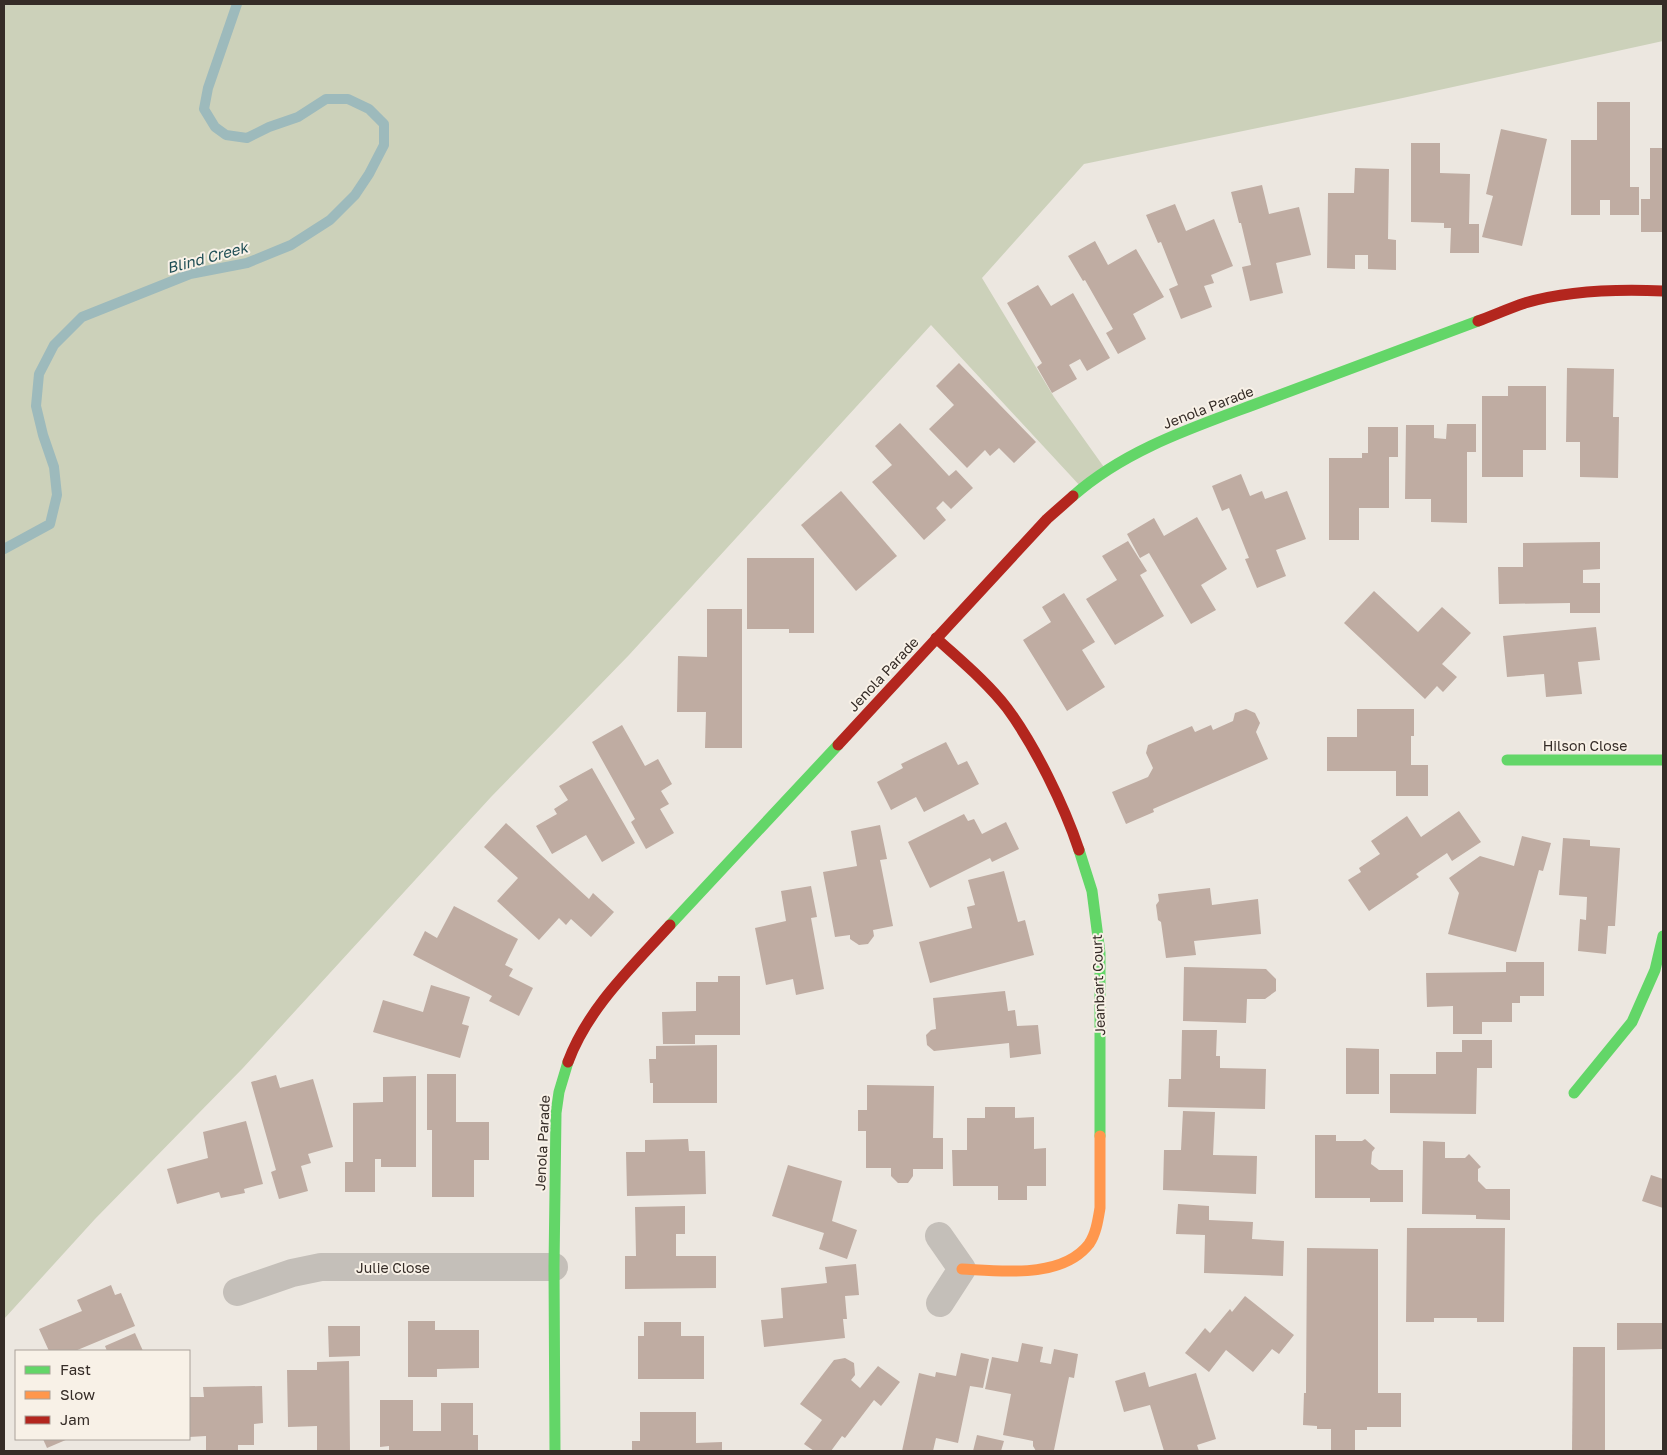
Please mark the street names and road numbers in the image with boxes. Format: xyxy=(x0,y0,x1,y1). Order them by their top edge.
street label: Jenola Parade xyxy=(1160,382,1256,432)
street label: Jenola Parade xyxy=(844,633,922,715)
street label: Hilson Close xyxy=(1543,737,1627,754)
street label: Jeanbart Court xyxy=(1088,934,1108,1036)
street label: Jenola Parade xyxy=(531,1095,553,1191)
street label: Julie Close xyxy=(356,1259,430,1276)

